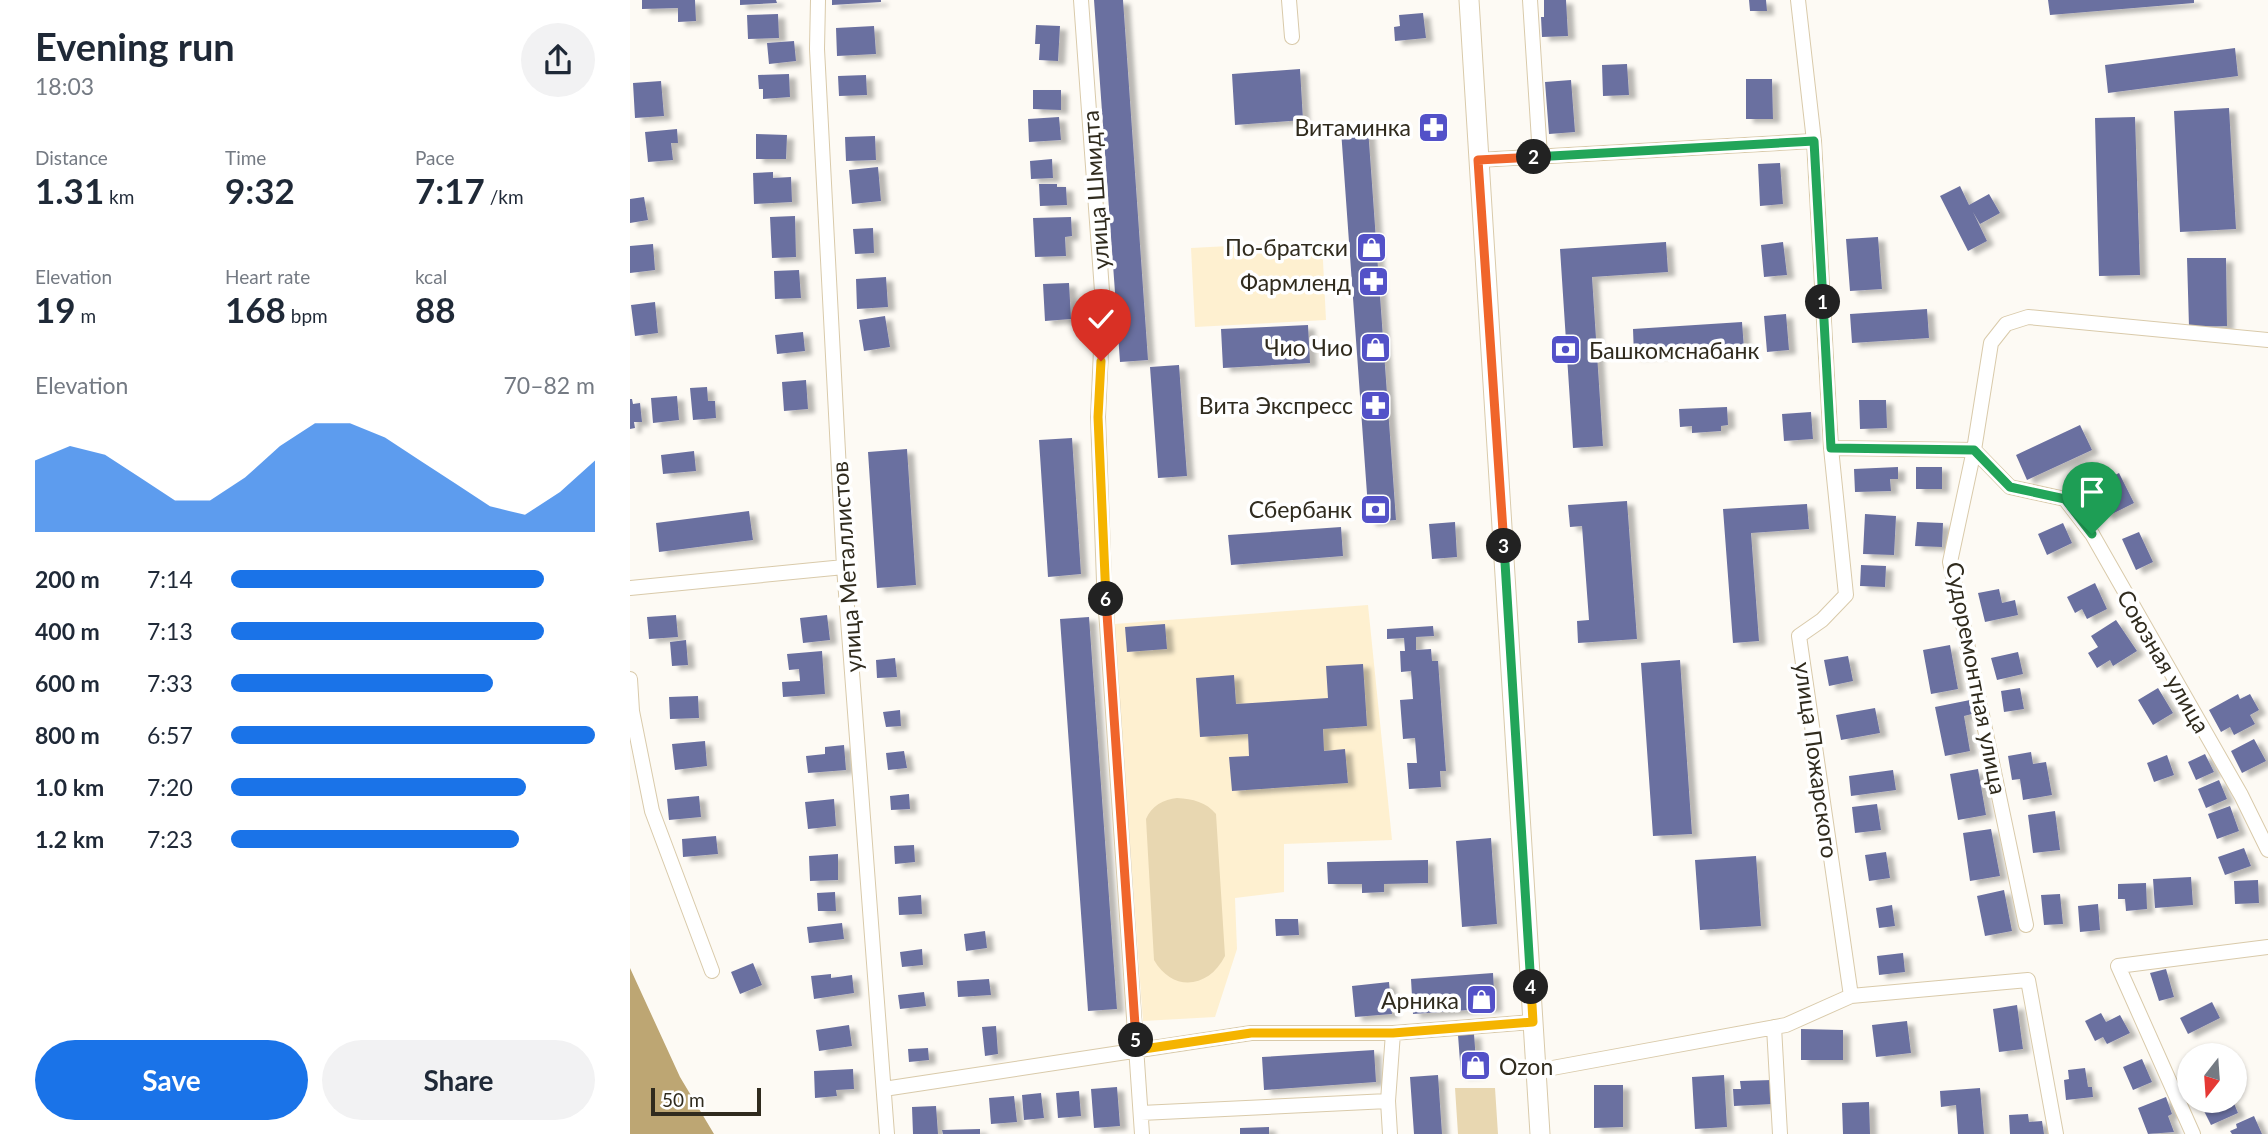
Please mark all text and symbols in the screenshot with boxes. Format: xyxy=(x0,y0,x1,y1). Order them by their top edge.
text: Evening run xyxy=(35,23,235,69)
button: share xyxy=(521,23,595,97)
text: 18:03 xyxy=(35,72,94,100)
street label: улица Шмидта xyxy=(1075,109,1115,271)
pharmacy icon: Витаминка xyxy=(1417,110,1451,144)
place label: Витаминка xyxy=(1294,113,1411,141)
pin: 2 xyxy=(1516,140,1552,174)
text: 2 xyxy=(1528,145,1539,168)
text: Distance xyxy=(35,146,108,169)
text: Time xyxy=(225,146,266,169)
text: Pace xyxy=(415,146,454,169)
text: 1.31 xyxy=(35,169,104,211)
text: 9:32 xyxy=(225,169,295,211)
text: 7:17 xyxy=(415,169,485,211)
text: km xyxy=(104,185,134,208)
text: /km xyxy=(485,185,524,208)
shop icon: По-братски xyxy=(1354,230,1388,264)
place label: По-братски xyxy=(1225,233,1348,261)
text: Elevation xyxy=(35,265,112,288)
text: Heart rate xyxy=(225,265,310,288)
text: kcal xyxy=(415,265,447,288)
pharmacy icon: Фармленд xyxy=(1357,265,1391,299)
place label: Фармленд xyxy=(1240,268,1351,296)
pin: 1 xyxy=(1806,284,1840,320)
text: 19 xyxy=(35,288,76,330)
text: 168 xyxy=(225,288,286,330)
text: 88 xyxy=(415,288,456,330)
pin xyxy=(1071,289,1131,361)
text: 1 xyxy=(1817,290,1828,313)
icon: check xyxy=(1082,300,1120,338)
text: m xyxy=(76,304,96,327)
text: bpm xyxy=(286,304,328,327)
shop icon: Чио Чио xyxy=(1359,330,1393,364)
place label: Чио Чио xyxy=(1264,333,1353,361)
bank icon: Башкомснабанк xyxy=(1549,333,1583,367)
place label: Башкомснабанк xyxy=(1589,336,1759,364)
text: Elevation xyxy=(35,371,128,399)
text: 70–82 m xyxy=(503,371,595,399)
pharmacy icon: Вита Экспресс xyxy=(1359,388,1393,422)
place label: Вита Экспресс xyxy=(1199,391,1353,419)
street label: улица Металлистов xyxy=(825,461,867,673)
pin xyxy=(2062,462,2122,534)
icon: arrive xyxy=(2073,473,2111,511)
bank icon: Сбербанк xyxy=(1358,492,1392,526)
place label: Сбербанк xyxy=(1249,495,1352,523)
pin: 3 xyxy=(1486,528,1522,564)
text: 3 xyxy=(1498,534,1509,557)
street label: Судоремонтная улица xyxy=(1941,559,2013,797)
text: 200 m xyxy=(35,565,100,593)
text: 7:14 xyxy=(147,565,193,593)
pin: 6 xyxy=(1088,582,1124,616)
street label: Союзная улица xyxy=(2112,584,2216,738)
text: 6 xyxy=(1100,587,1111,610)
text: 400 m xyxy=(35,617,100,645)
text: 7:13 xyxy=(147,617,193,645)
street label: улица Пожарского xyxy=(1789,660,1845,860)
text: 600 m xyxy=(35,669,100,697)
text: 7:33 xyxy=(147,669,193,697)
text: 800 m xyxy=(35,721,100,749)
text: 6:57 xyxy=(147,721,193,749)
text: 1.0 km xyxy=(35,773,104,801)
text: 7:20 xyxy=(147,773,193,801)
text: 1.2 km xyxy=(35,825,104,853)
text: 7:23 xyxy=(147,825,193,853)
pin: 4 xyxy=(1514,970,1548,1004)
text: 4 xyxy=(1525,975,1536,998)
shop icon: Арника xyxy=(1465,983,1499,1017)
place label: Арника xyxy=(1381,986,1459,1014)
pin: 5 xyxy=(1119,1023,1154,1058)
text: 5 xyxy=(1130,1028,1141,1051)
button: Save xyxy=(35,1040,308,1120)
button: Share xyxy=(322,1040,595,1120)
north arrow xyxy=(2177,1043,2247,1113)
map controls xyxy=(2177,1043,2247,1113)
shop icon: Ozon xyxy=(1459,1049,1493,1083)
place label: Ozon xyxy=(1499,1052,1553,1080)
scale bar xyxy=(651,1085,761,1117)
text: 50 m xyxy=(662,1088,705,1111)

